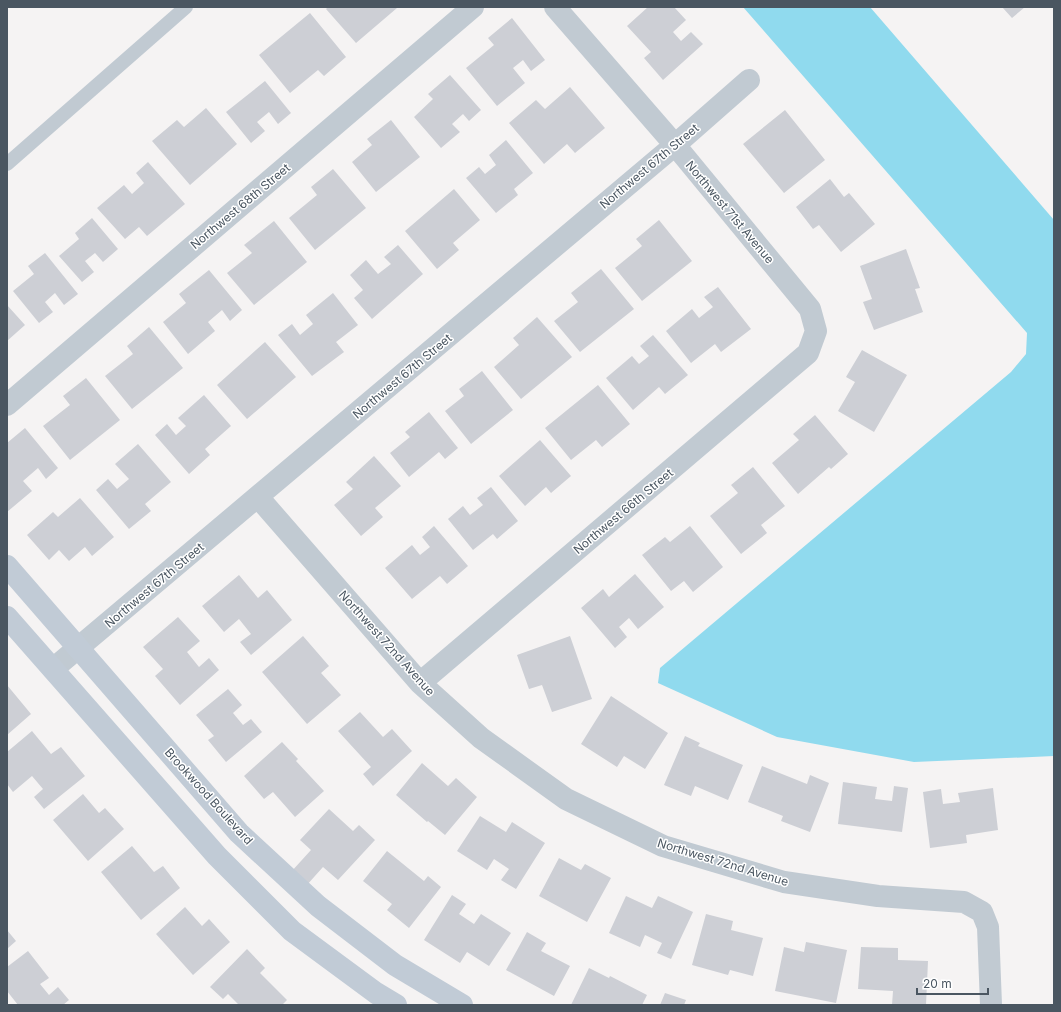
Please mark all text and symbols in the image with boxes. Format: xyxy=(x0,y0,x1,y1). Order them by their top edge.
street label: Northwest 67th Street xyxy=(596,120,702,212)
street label: Northwest 71st Avenue xyxy=(683,158,777,266)
street label: Northwest 68th Street xyxy=(187,160,293,252)
street label: Northwest 67th Street xyxy=(349,330,455,422)
street label: Northwest 66th Street xyxy=(570,465,676,557)
street label: Northwest 67th Street xyxy=(101,539,207,631)
street label: Northwest 72nd Avenue xyxy=(336,587,438,699)
street label: Brookwood Boulevard xyxy=(162,745,256,847)
street label: Northwest 72nd Avenue xyxy=(656,835,790,889)
scale bar xyxy=(917,970,988,996)
text: 20 m xyxy=(923,976,952,991)

